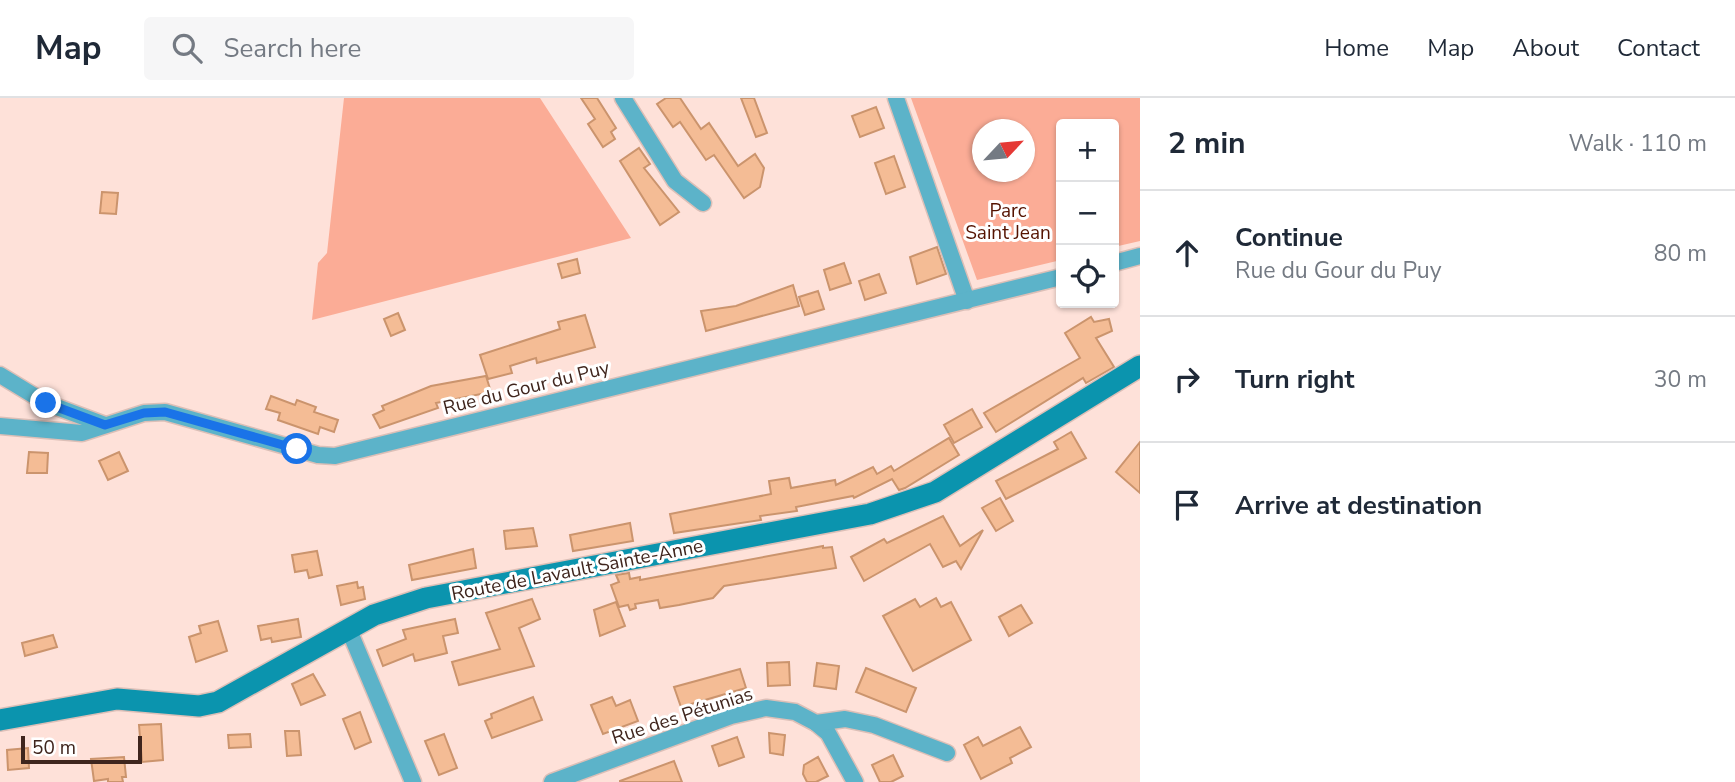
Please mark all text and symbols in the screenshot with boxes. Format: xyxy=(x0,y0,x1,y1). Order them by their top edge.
search box xyxy=(144,17,634,80)
text: Map xyxy=(35,26,102,71)
icon: search xyxy=(168,29,206,67)
text: Search here xyxy=(224,31,361,66)
text: Home xyxy=(1324,32,1389,64)
text: Map xyxy=(1427,32,1474,64)
text: About xyxy=(1512,32,1579,64)
text: Contact xyxy=(1617,32,1700,64)
north arrow xyxy=(972,119,1035,182)
map controls xyxy=(1056,119,1119,308)
button: + xyxy=(1056,119,1119,182)
text: 2 min xyxy=(1168,123,1246,164)
text: Walk · 110 m xyxy=(1568,128,1707,159)
button: − xyxy=(1056,182,1119,245)
park label: Parc Saint Jean xyxy=(965,198,1051,246)
text: Continue xyxy=(1235,220,1343,255)
icon: ahead xyxy=(1168,234,1206,272)
text: 80 m xyxy=(1654,238,1707,269)
button: locate xyxy=(1056,245,1119,308)
text: Rue du Gour du Puy xyxy=(1235,255,1442,286)
street label: Rue du Gour du Puy xyxy=(440,355,612,421)
icon: right xyxy=(1168,360,1206,398)
text: Turn right xyxy=(1235,362,1354,397)
text: 30 m xyxy=(1654,364,1707,395)
route end xyxy=(30,387,61,418)
route start xyxy=(281,433,312,464)
icon: arrive xyxy=(1168,486,1206,524)
text: Arrive at destination xyxy=(1235,488,1482,523)
street label: Route de Lavault Sainte-Anne xyxy=(449,533,705,607)
street label: Rue des Pétunias xyxy=(608,681,756,751)
scale bar xyxy=(21,733,142,765)
text: 50 m xyxy=(32,735,76,761)

